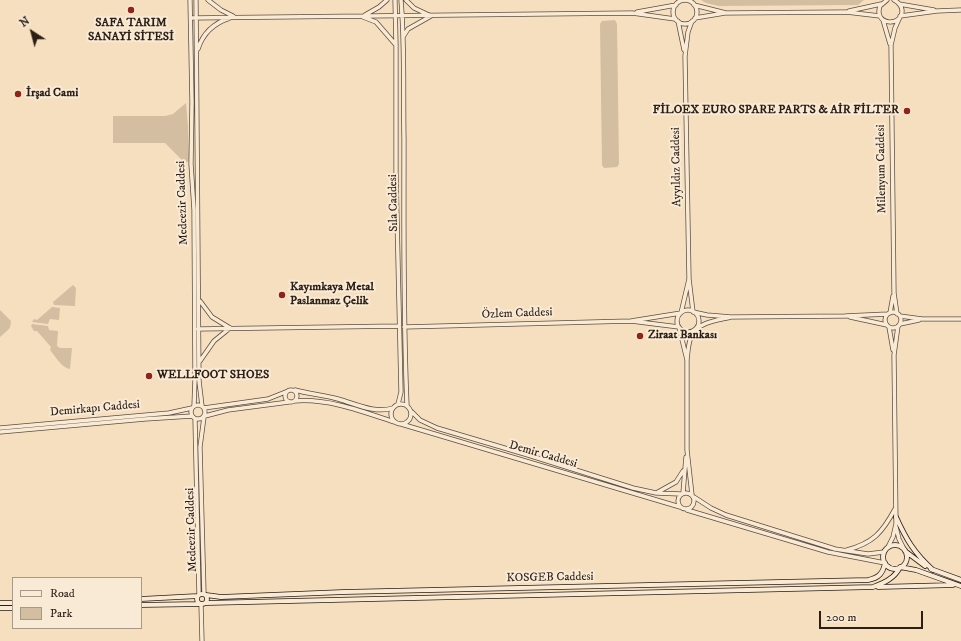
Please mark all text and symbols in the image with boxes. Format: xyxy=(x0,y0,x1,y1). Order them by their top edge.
marker: SAFA TARIM SANAYİ SİTESİ xyxy=(126,5,136,15)
north arrow xyxy=(12,12,52,52)
text: N xyxy=(17,14,33,31)
place label: SAFA TARIM SANAYİ SİTESİ xyxy=(88,17,174,45)
place label: İrşad Cami xyxy=(26,87,78,101)
marker: İrşad Cami xyxy=(13,89,23,99)
place label: FİLOEX EURO SPARE PARTS & AİR FİLTER xyxy=(653,104,899,118)
marker: FİLOEX EURO SPARE PARTS & AİR FİLTER xyxy=(902,106,912,116)
street label: Milenyum Caddesi xyxy=(874,124,890,214)
street label: Ayyıldız Caddesi xyxy=(669,127,685,207)
street label: Medcezir Caddesi xyxy=(174,161,192,245)
street label: Sıla Caddesi xyxy=(386,174,402,232)
place label: Kayımkaya Metal Paslanmaz Çelik xyxy=(290,281,374,309)
marker: Kayımkaya Metal Paslanmaz Çelik xyxy=(277,290,287,300)
street label: Özlem Caddesi xyxy=(481,306,553,322)
place label: Ziraat Bankası xyxy=(648,329,717,343)
marker: Ziraat Bankası xyxy=(635,331,645,341)
place label: WELLFOOT SHOES xyxy=(157,369,269,383)
marker: WELLFOOT SHOES xyxy=(144,371,154,381)
street label: Demirkapı Caddesi xyxy=(49,398,141,420)
street label: Demir Caddesi xyxy=(507,438,579,472)
street label: Medcezir Caddesi xyxy=(183,488,201,572)
street label: KOSGEB Caddesi xyxy=(506,570,594,586)
legend xyxy=(12,577,142,629)
text: Road xyxy=(50,586,75,601)
scale bar xyxy=(821,603,925,629)
text: Park xyxy=(50,606,72,621)
text: 200 m xyxy=(826,610,856,625)

